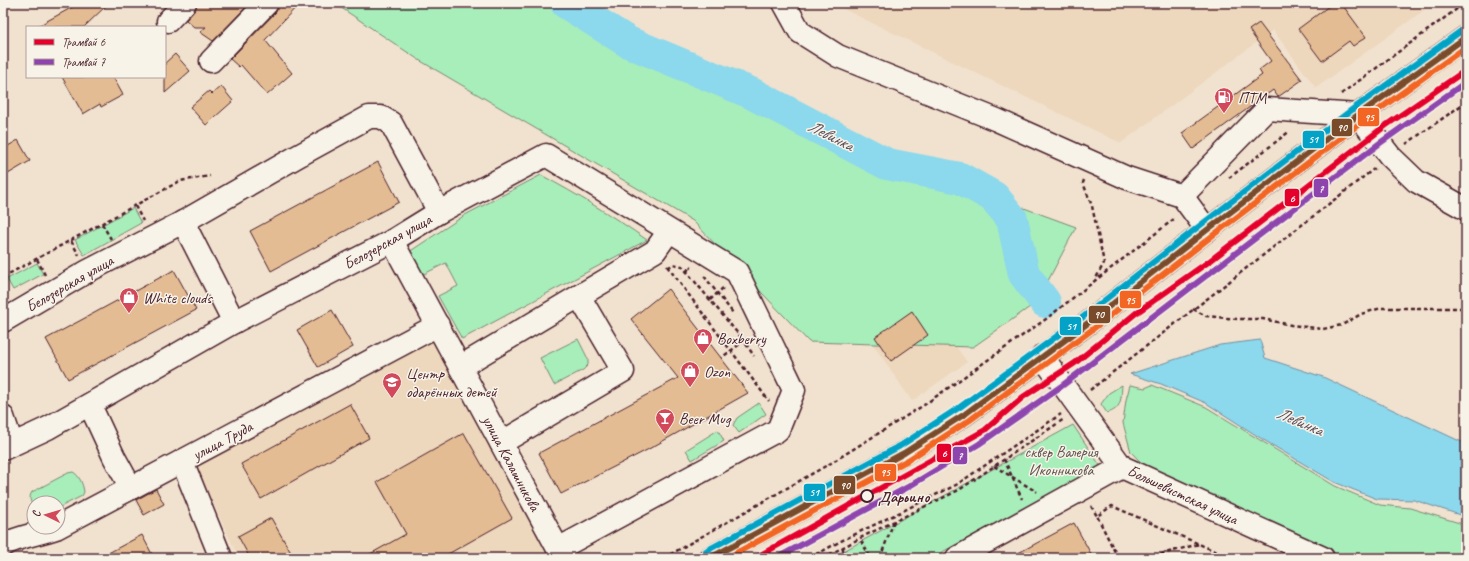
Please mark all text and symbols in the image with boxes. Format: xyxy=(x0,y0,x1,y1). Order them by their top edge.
legend xyxy=(26,26,166,78)
text: Трамвай 6 xyxy=(62,34,106,50)
text: Трамвай 7 xyxy=(62,54,106,70)
fuel station icon: ПТМ xyxy=(1213,86,1235,114)
place label: ПТМ xyxy=(1238,88,1268,108)
line badge: 95 xyxy=(1357,107,1380,127)
text: 95 xyxy=(1364,110,1375,124)
water label: Левинка xyxy=(805,115,859,157)
line badge: 90 xyxy=(1331,118,1353,137)
text: 90 xyxy=(1337,120,1348,134)
line badge: 51 xyxy=(1302,130,1325,149)
text: 51 xyxy=(1308,132,1319,146)
line badge: 7 xyxy=(1313,178,1329,198)
text: 7 xyxy=(1319,181,1325,195)
line badge: 6 xyxy=(1284,188,1300,207)
text: 6 xyxy=(1289,191,1295,205)
street label: Белозерская улица xyxy=(340,209,436,274)
street label: Белозерская улица xyxy=(22,250,118,317)
shop icon: White clouds xyxy=(118,286,140,314)
place label: White clouds xyxy=(143,288,213,308)
line badge: 95 xyxy=(1119,290,1142,309)
text: 95 xyxy=(1125,293,1136,307)
line badge: 90 xyxy=(1088,305,1111,324)
text: 90 xyxy=(1094,307,1105,321)
line badge: 51 xyxy=(1059,316,1082,336)
text: 51 xyxy=(1066,319,1077,333)
shop icon: Boxberry xyxy=(692,327,714,355)
place label: Boxberry xyxy=(717,329,767,349)
shop icon: Ozon xyxy=(679,360,701,388)
place label: Ozon xyxy=(704,362,731,382)
place label: Центр одарённых детей xyxy=(406,364,498,402)
school or university icon: Центр одарённых детей xyxy=(381,371,403,399)
water label: Левинка xyxy=(1274,402,1328,441)
bar icon: Beer Mug xyxy=(654,407,676,435)
place label: Beer Mug xyxy=(679,409,732,429)
street label: улица Калашникова xyxy=(477,411,545,516)
street label: улица Труда xyxy=(188,416,257,465)
park label: сквер Валерия Иконникова xyxy=(1024,442,1099,480)
line badge: 6 xyxy=(936,443,952,463)
text: 6 xyxy=(941,446,947,460)
line badge: 7 xyxy=(952,446,968,465)
text: 7 xyxy=(958,448,964,462)
street label: Большевистская улица xyxy=(1124,461,1242,530)
line badge: 95 xyxy=(874,463,897,482)
text: 95 xyxy=(880,465,891,479)
line badge: 90 xyxy=(833,475,856,495)
text: 90 xyxy=(840,478,851,492)
line badge: 51 xyxy=(803,483,826,502)
text: 51 xyxy=(809,485,820,499)
place label: Дарьино xyxy=(878,487,930,507)
marker: Дарьино xyxy=(860,489,874,503)
north arrow xyxy=(26,495,66,535)
text: С xyxy=(29,509,43,517)

